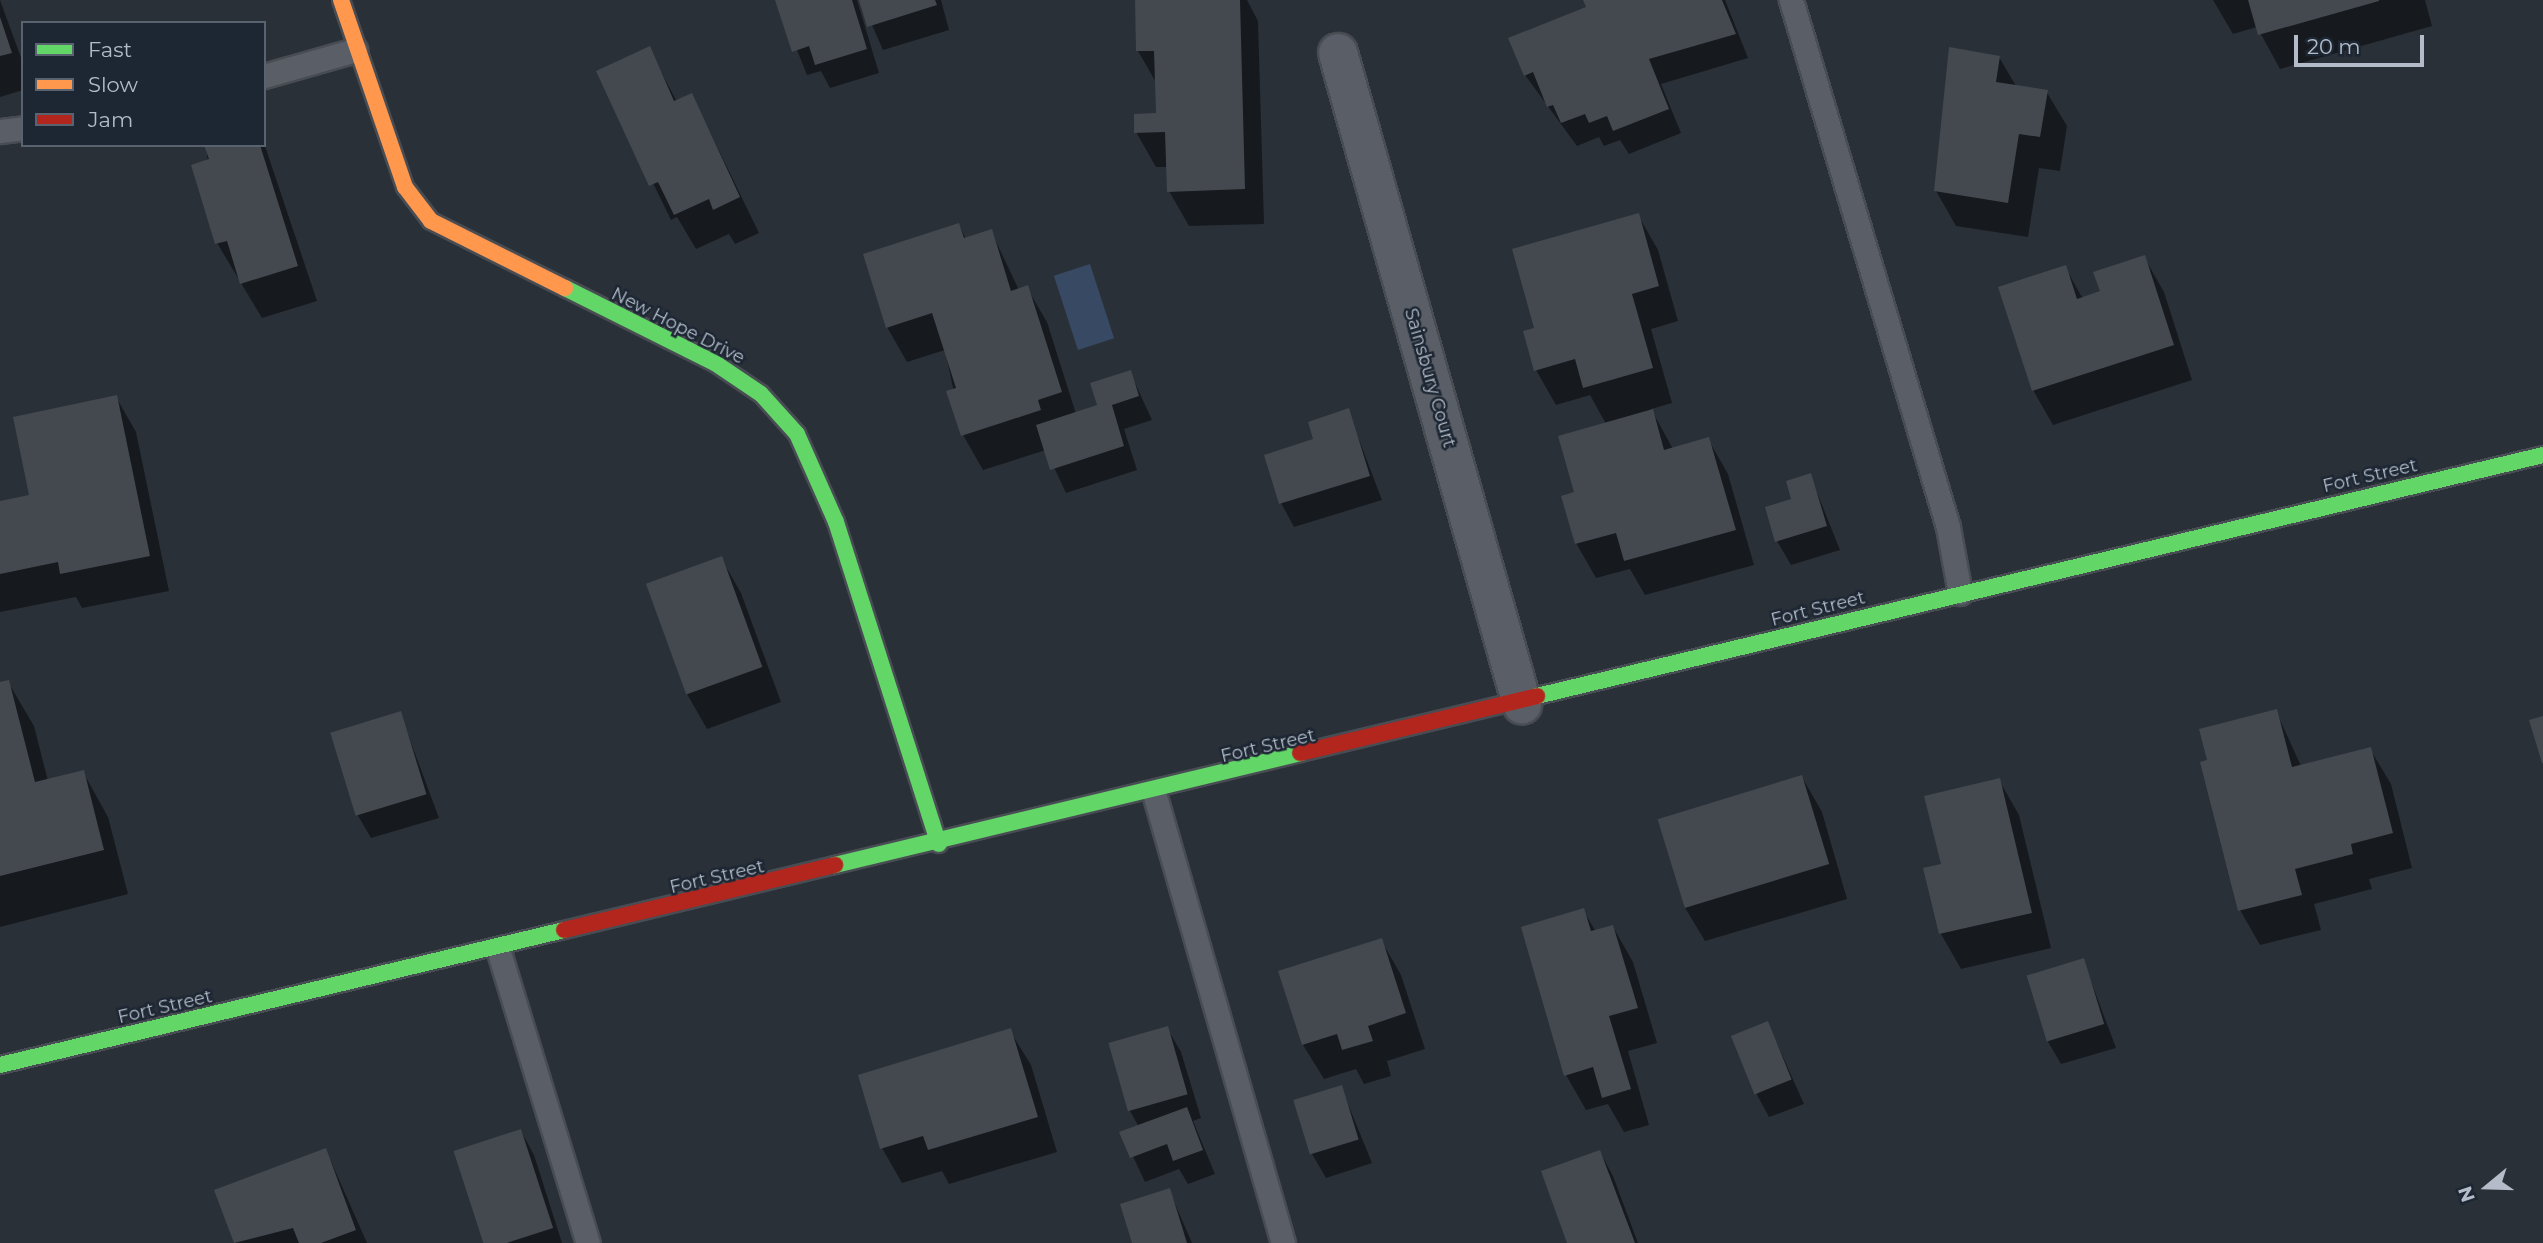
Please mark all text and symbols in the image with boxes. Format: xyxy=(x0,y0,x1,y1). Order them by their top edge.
legend xyxy=(21,21,266,147)
scale bar xyxy=(2298,21,2428,65)
text: 20 m xyxy=(2307,34,2361,59)
text: Fast xyxy=(88,37,132,62)
text: Slow xyxy=(88,72,138,97)
text: Jam xyxy=(88,107,133,132)
street label: New Hope Drive xyxy=(608,283,748,369)
street label: Sainsbury Court xyxy=(1400,306,1460,450)
street label: Fort Street xyxy=(2321,455,2419,497)
street label: Fort Street xyxy=(1769,587,1867,631)
street label: Fort Street xyxy=(1219,725,1317,767)
street label: Fort Street xyxy=(668,856,766,898)
street label: Fort Street xyxy=(116,986,214,1028)
north arrow xyxy=(2452,1152,2522,1222)
text: N xyxy=(2453,1183,2480,1205)

